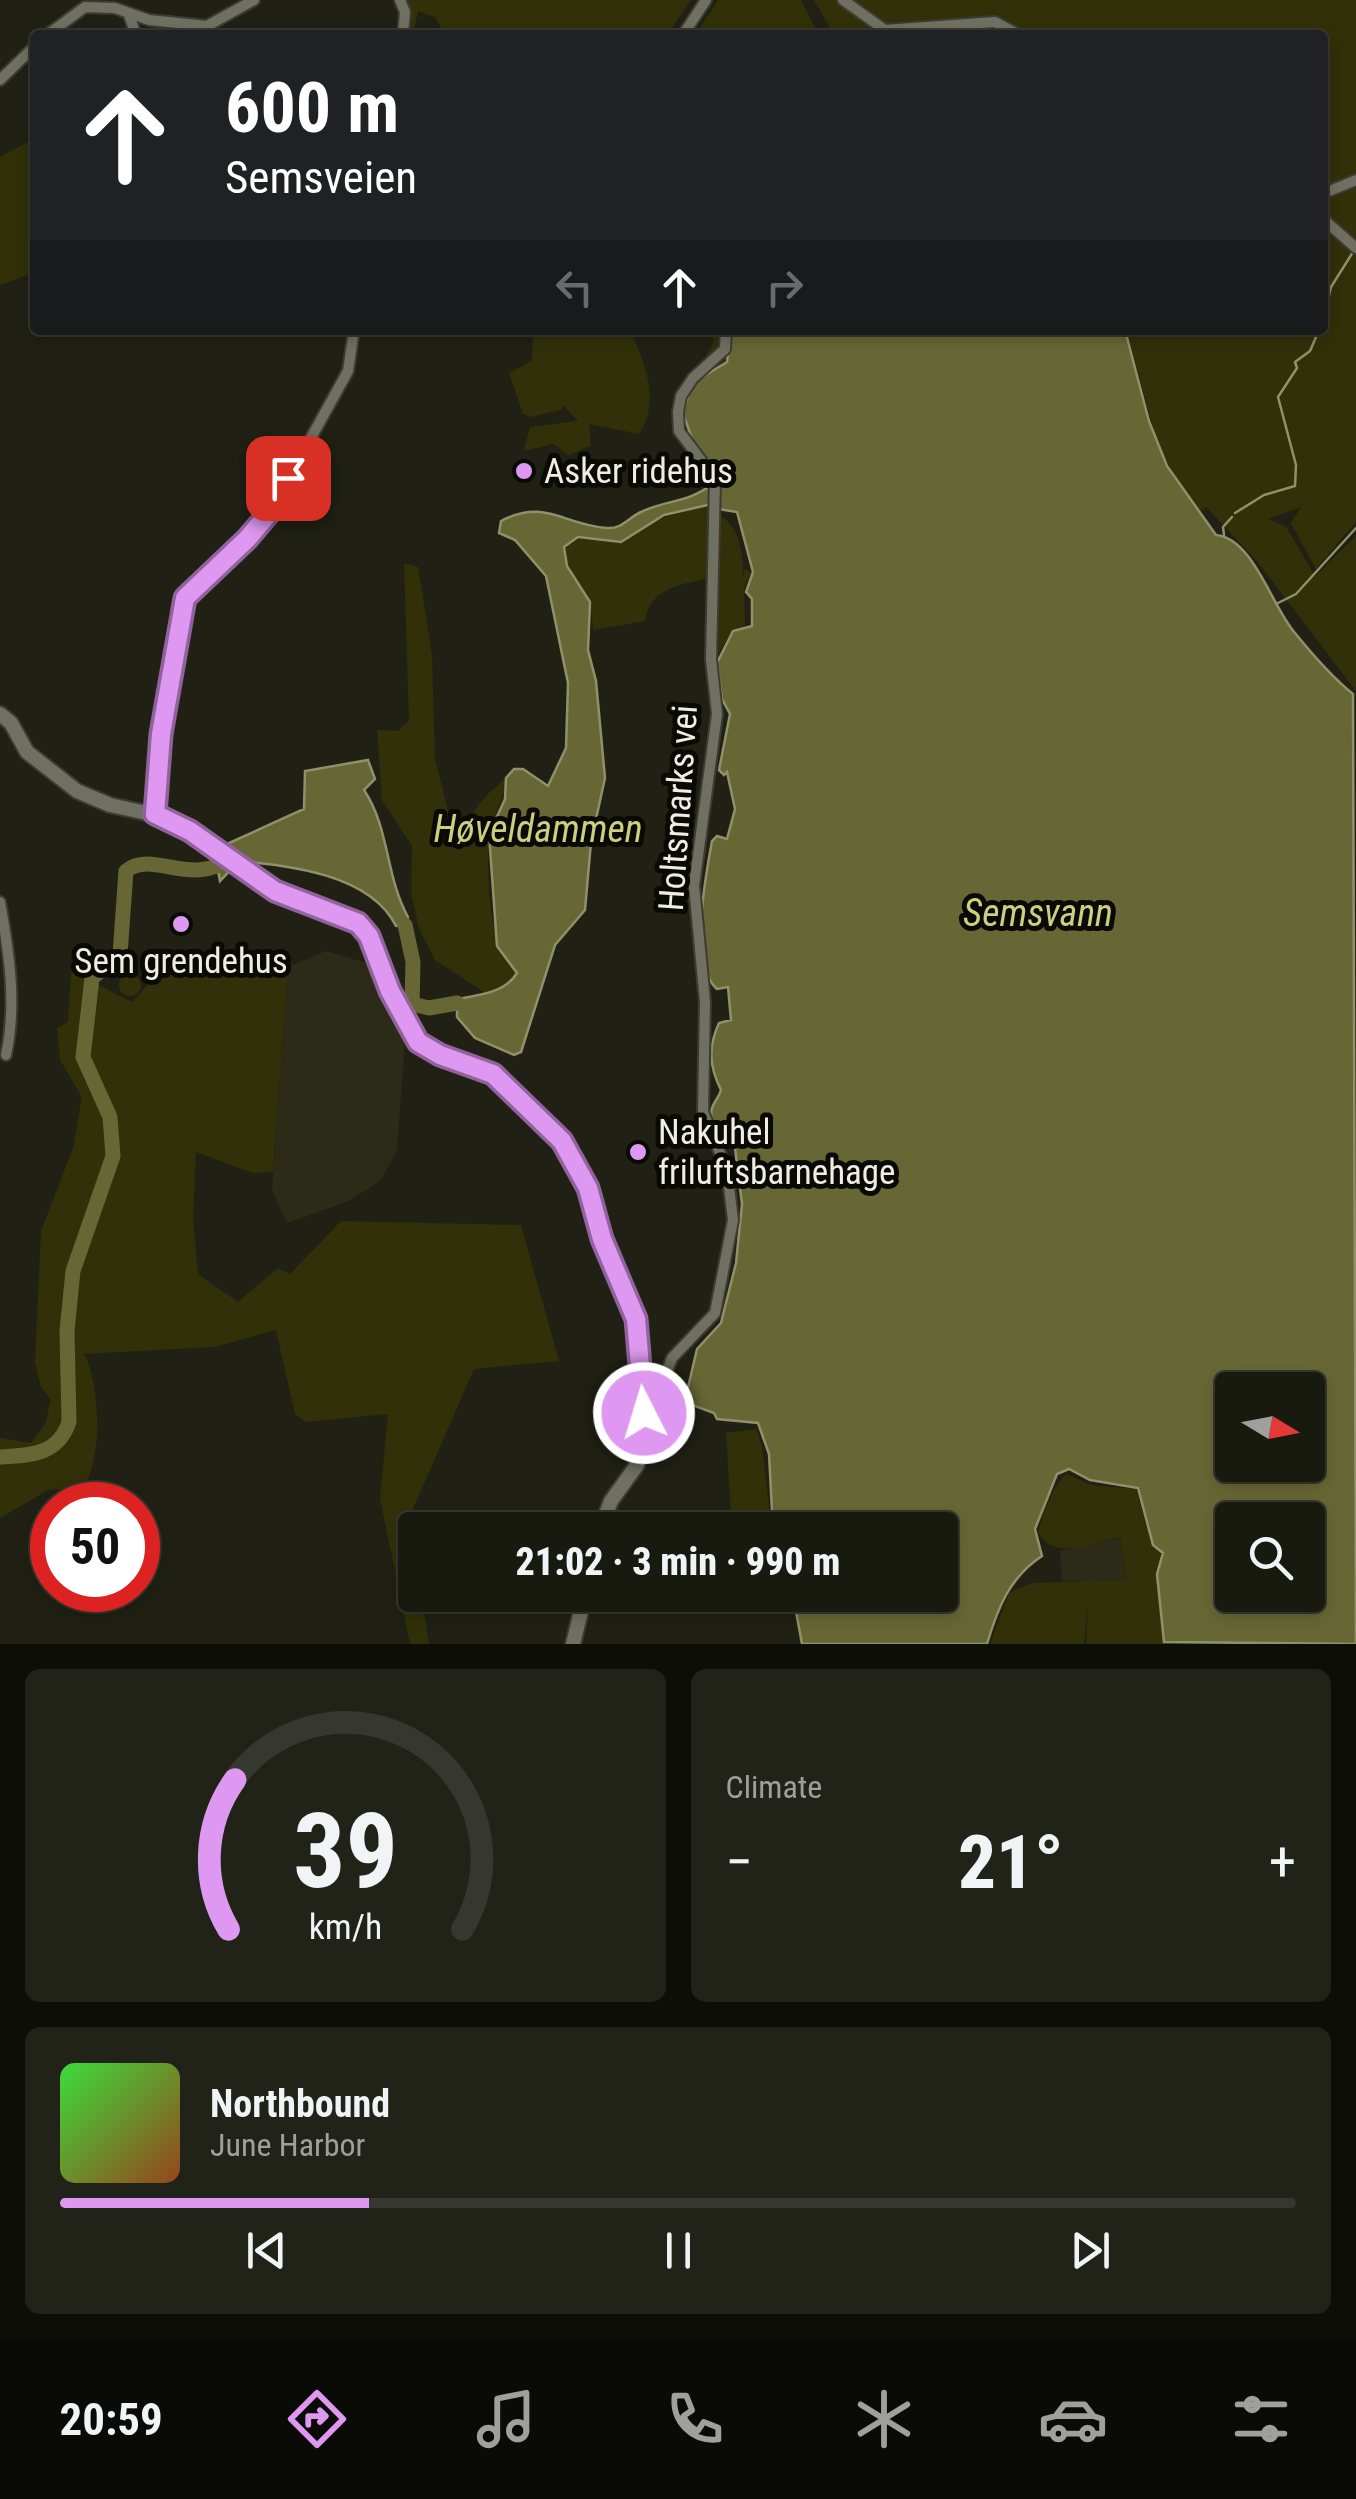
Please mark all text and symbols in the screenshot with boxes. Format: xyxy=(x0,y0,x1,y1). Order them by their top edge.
text: 600 m xyxy=(225,67,399,149)
icon: ahead xyxy=(60,70,190,200)
text: Semsveien xyxy=(225,151,417,204)
icon: left xyxy=(547,260,602,315)
icon: ahead xyxy=(652,260,707,315)
icon: right xyxy=(757,260,812,315)
pin xyxy=(246,436,331,521)
icon: arrive xyxy=(261,451,316,506)
place label: Asker ridehus xyxy=(544,451,733,492)
marker: Asker ridehus xyxy=(513,460,535,482)
street label: Holtsmarks vei xyxy=(651,704,706,912)
water label: Høveldammen xyxy=(433,807,643,851)
water label: Semsvann xyxy=(963,891,1113,935)
marker: Sem grendehus xyxy=(170,913,192,935)
place label: Sem grendehus xyxy=(74,941,288,982)
place label: Nakuhel friluftsbarnehage xyxy=(658,1112,896,1193)
marker: Nakuhel friluftsbarnehage xyxy=(627,1141,649,1163)
position arrow xyxy=(592,1361,696,1465)
north arrow xyxy=(1215,1372,1325,1482)
map controls xyxy=(1215,1372,1325,1612)
speed limit sign: 50 xyxy=(30,1482,160,1612)
button: search xyxy=(1215,1502,1325,1612)
text: 21:02 · 3 min · 990 m xyxy=(516,1540,840,1584)
text: Climate xyxy=(726,1768,822,1806)
text: 39 xyxy=(293,1791,398,1912)
text: 21° xyxy=(958,1818,1064,1906)
text: − xyxy=(726,1830,753,1894)
text: + xyxy=(1269,1830,1296,1894)
text: km/h xyxy=(308,1906,382,1948)
text: Northbound xyxy=(210,2082,390,2126)
text: June Harbor xyxy=(210,2126,365,2164)
icon: previous xyxy=(239,2223,294,2278)
icon: pause xyxy=(651,2223,706,2278)
icon: next xyxy=(1063,2223,1118,2278)
icon: directions xyxy=(282,2384,352,2454)
icon: music xyxy=(471,2384,541,2454)
icon: phone xyxy=(660,2384,730,2454)
icon: climate xyxy=(849,2384,919,2454)
icon: car xyxy=(1038,2384,1108,2454)
icon: filters xyxy=(1226,2384,1296,2454)
text: 20:59 xyxy=(59,2393,163,2446)

